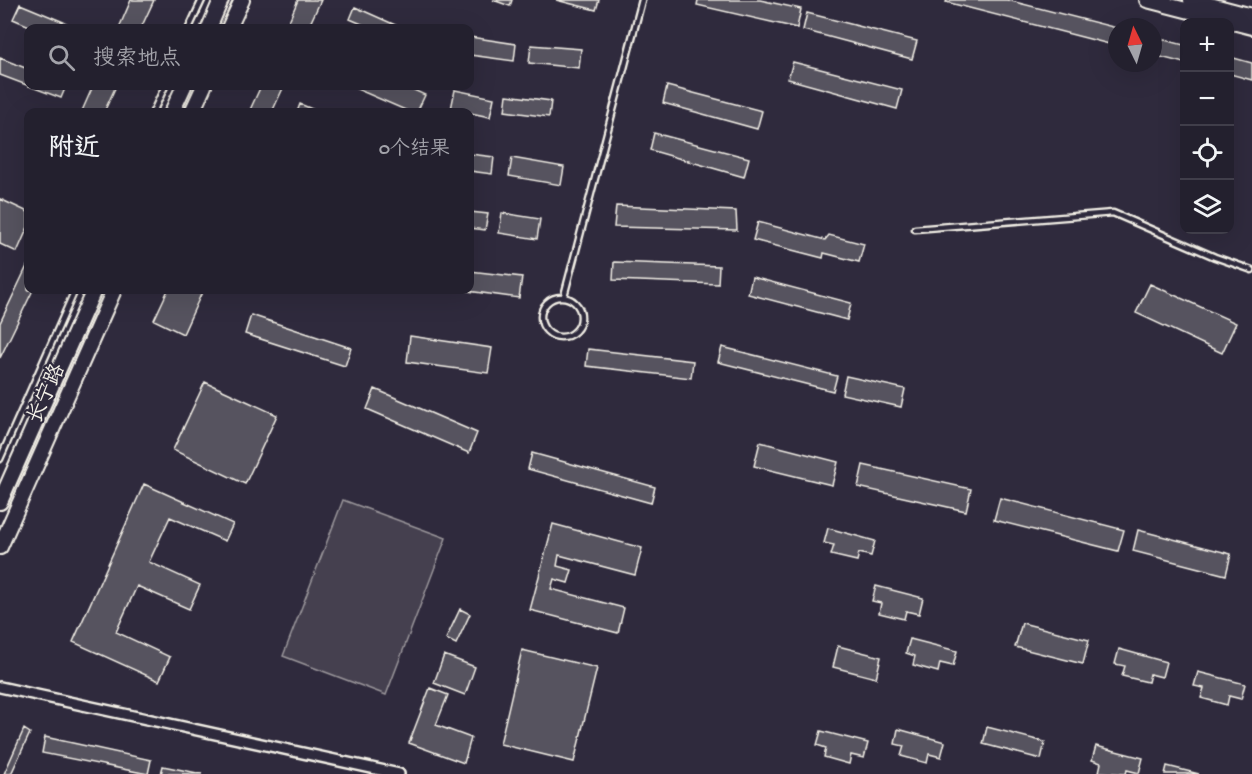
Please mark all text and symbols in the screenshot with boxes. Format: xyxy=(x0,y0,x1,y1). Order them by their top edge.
north arrow xyxy=(1108,18,1162,72)
map controls xyxy=(1180,18,1234,234)
button: + xyxy=(1180,18,1234,72)
search box xyxy=(24,24,474,90)
icon: search xyxy=(45,41,78,74)
text: 搜索地点 xyxy=(93,47,181,73)
button: − xyxy=(1180,72,1234,126)
button: locate xyxy=(1180,126,1234,180)
text: 附近 xyxy=(48,135,100,166)
text: 0个结果 xyxy=(379,139,450,162)
button: layers xyxy=(1180,180,1234,234)
street label: 长宁路 xyxy=(22,360,72,428)

